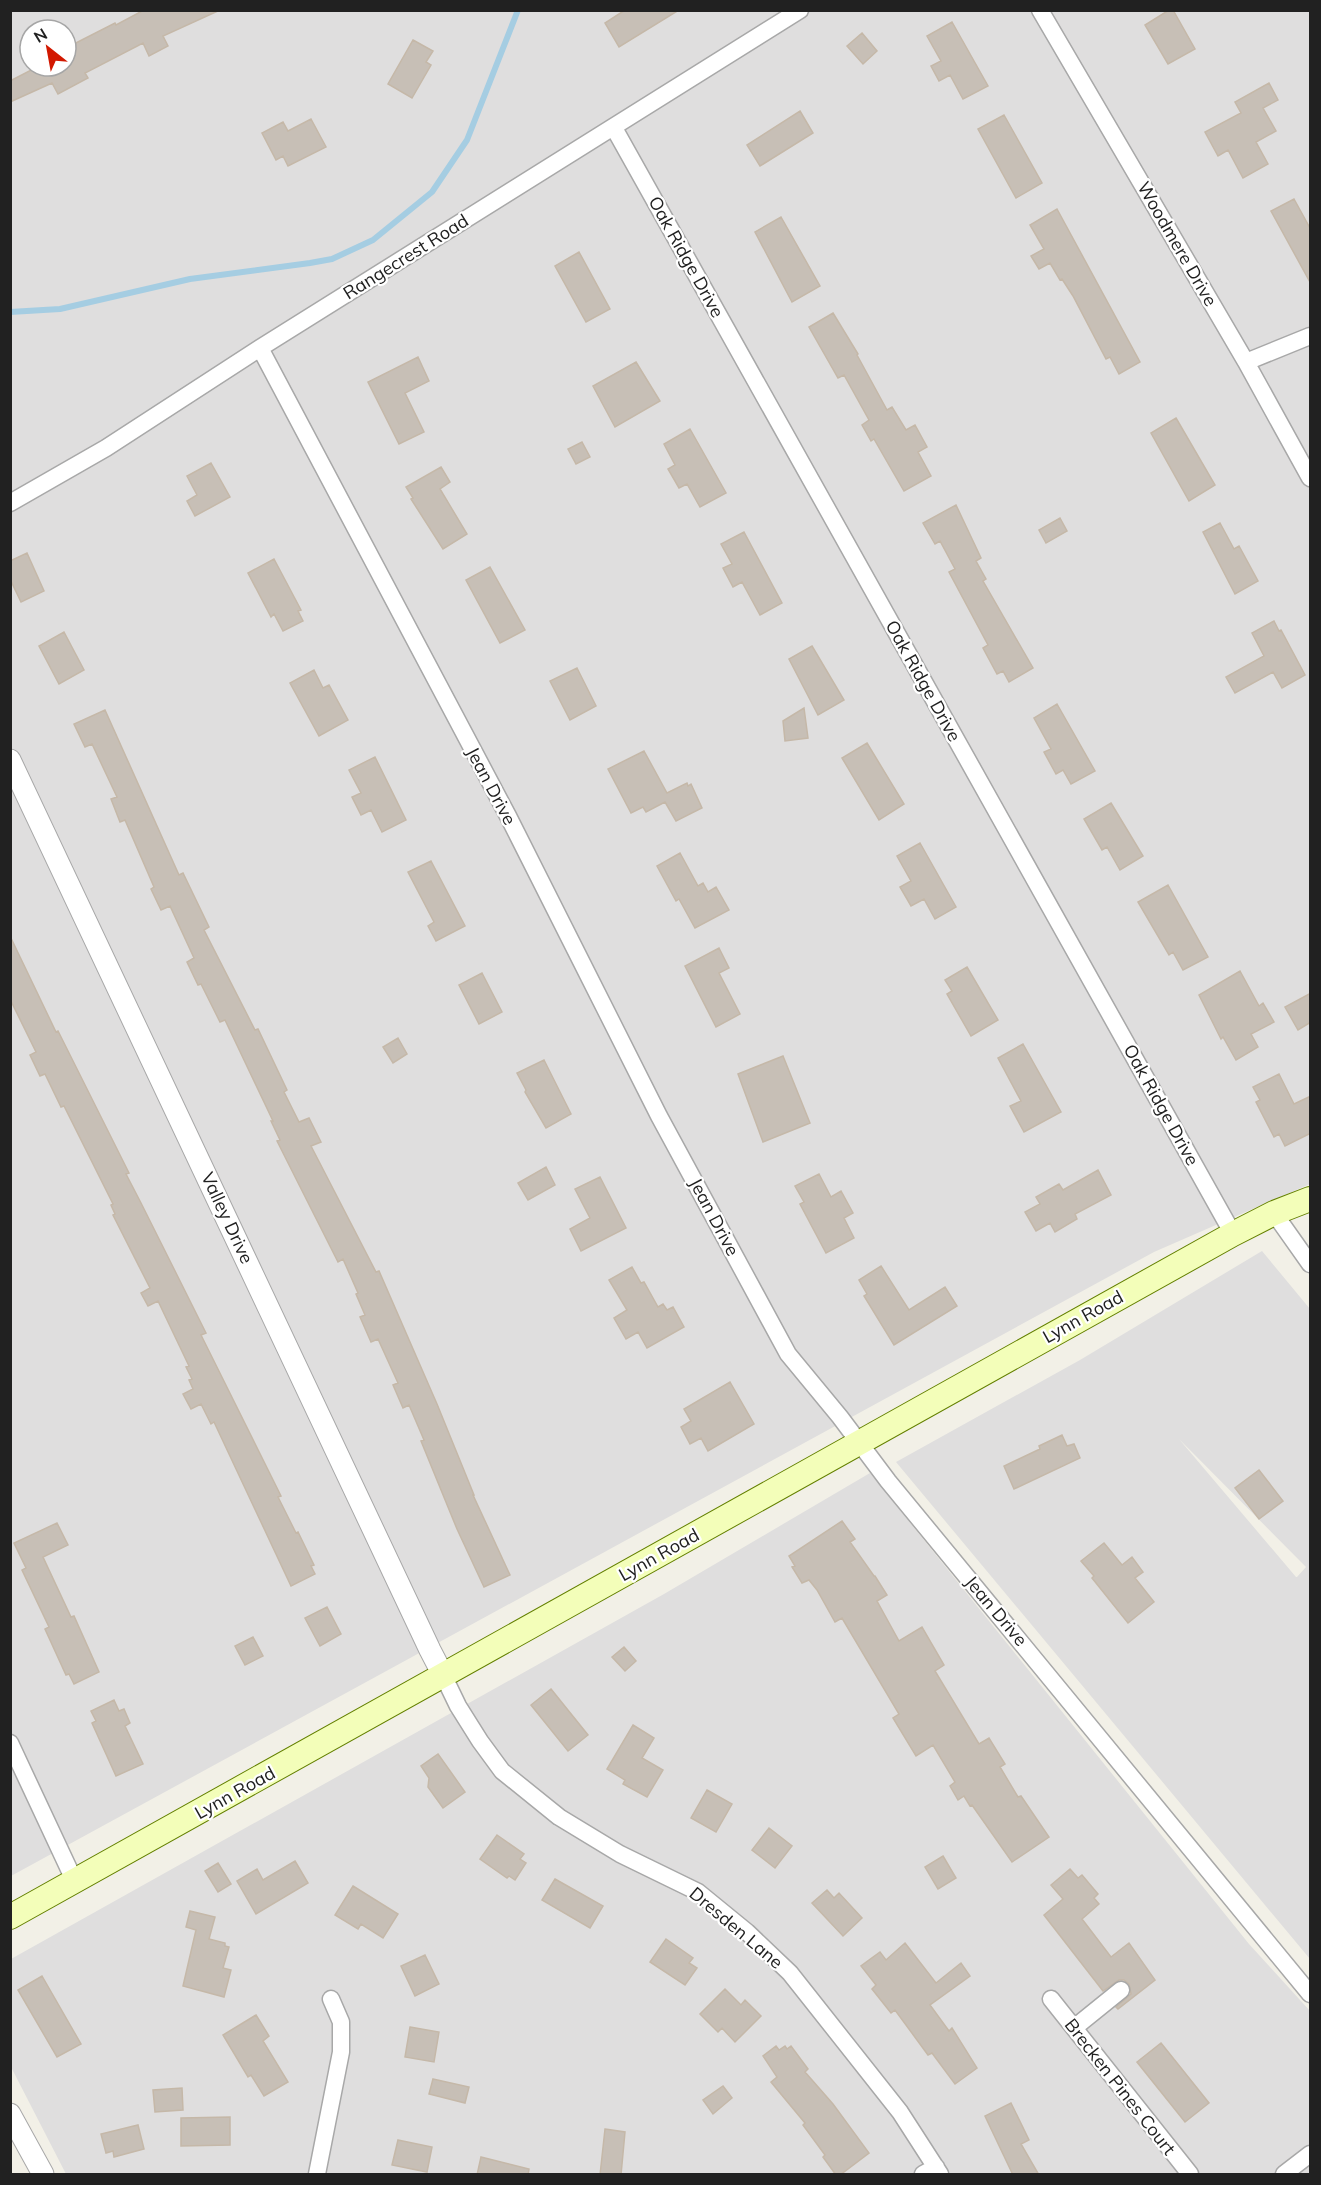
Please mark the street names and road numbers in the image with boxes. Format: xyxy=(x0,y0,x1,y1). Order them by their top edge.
street label: Woodmere Drive xyxy=(1132,177,1222,310)
street label: Oak Ridge Drive xyxy=(644,192,729,321)
street label: Rangecrest Road xyxy=(339,209,473,304)
street label: Oak Ridge Drive xyxy=(881,616,966,745)
street label: Jean Drive xyxy=(461,743,522,829)
street label: Oak Ridge Drive xyxy=(1119,1040,1204,1169)
street label: Valley Drive xyxy=(196,1168,259,1267)
street label: Jean Drive xyxy=(684,1174,745,1260)
street label: Lynn Road xyxy=(1038,1285,1127,1348)
street label: Lynn Road xyxy=(614,1523,703,1586)
street label: Jean Drive xyxy=(960,1571,1033,1651)
street label: Lynn Road xyxy=(190,1761,279,1824)
street label: Dresden Lane xyxy=(685,1882,788,1974)
street label: Brecken Pines Court xyxy=(1060,2014,1181,2160)

